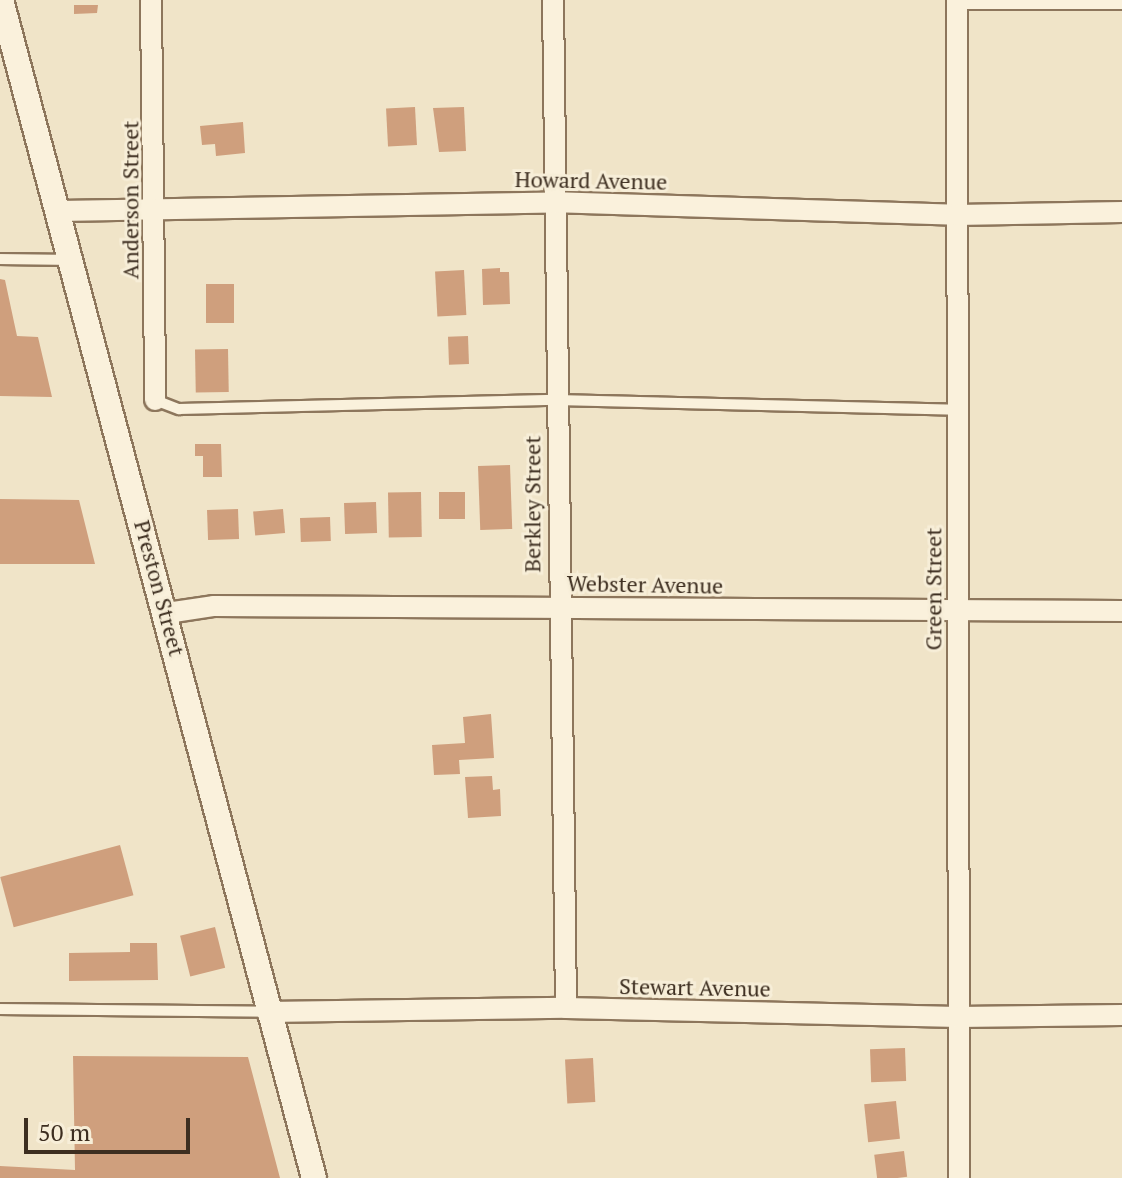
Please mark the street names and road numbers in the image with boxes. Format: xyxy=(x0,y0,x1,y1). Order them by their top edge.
street label: Anderson Street xyxy=(117,121,143,279)
street label: Howard Avenue xyxy=(514,165,668,195)
street label: Berkley Street xyxy=(519,436,545,572)
street label: Preston Street xyxy=(129,517,191,659)
street label: Green Street xyxy=(920,528,946,650)
street label: Webster Avenue xyxy=(566,569,724,599)
street label: Stewart Avenue xyxy=(619,972,771,1002)

